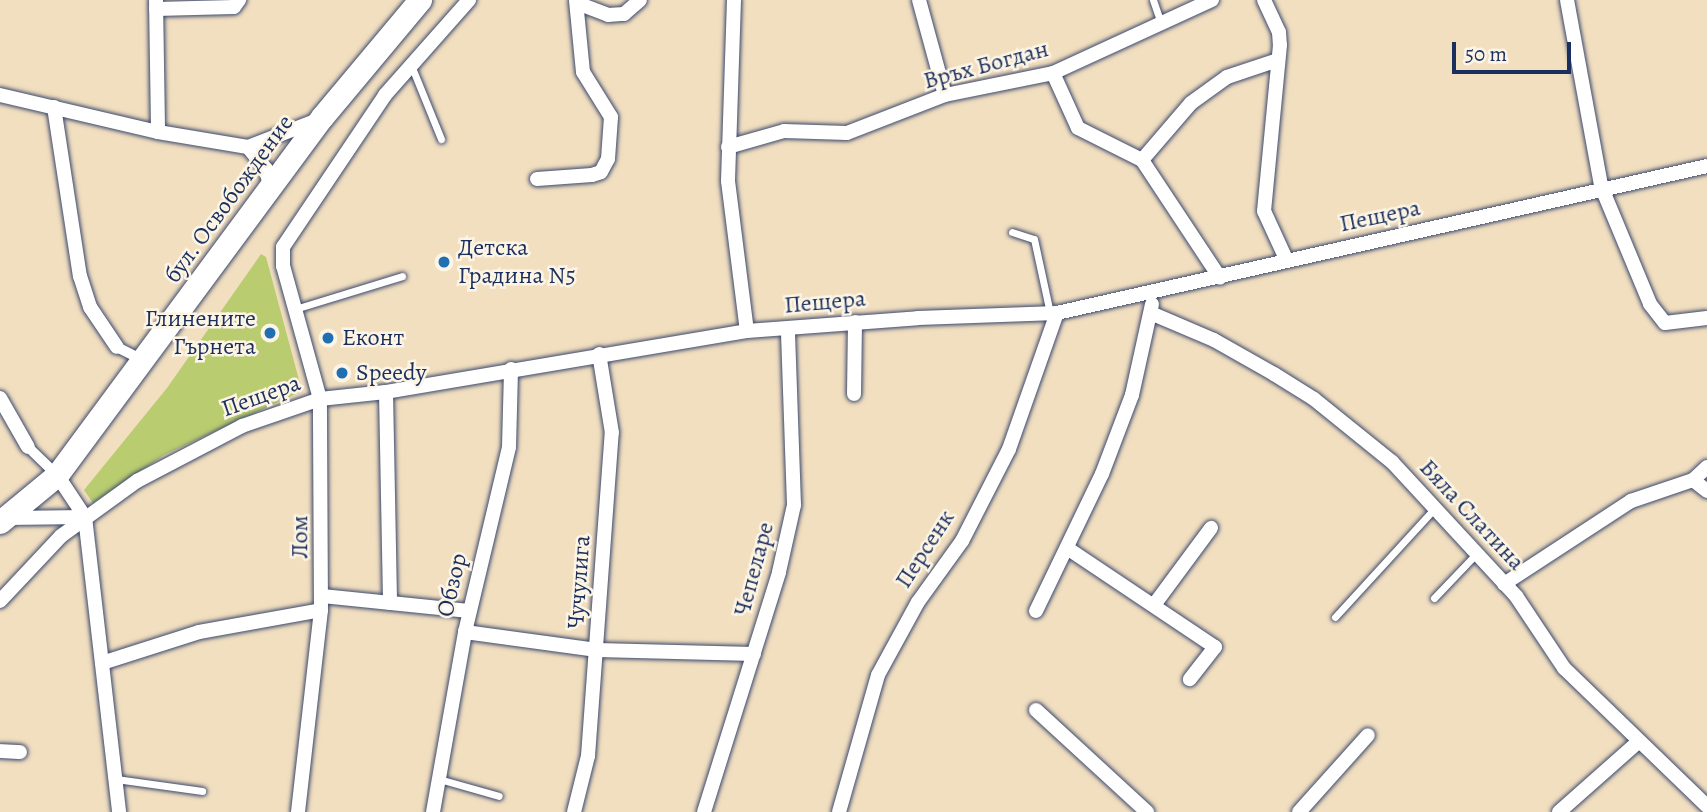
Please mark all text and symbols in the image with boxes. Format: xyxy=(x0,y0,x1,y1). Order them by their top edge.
scale bar xyxy=(1455,28,1574,72)
street label: Връх Богдан xyxy=(920,34,1052,96)
text: 50 m xyxy=(1465,40,1507,68)
street label: бул. Освобождение xyxy=(158,109,300,289)
street label: Пещера xyxy=(1337,193,1423,239)
place label: Детска Градина N5 xyxy=(458,234,576,290)
marker: Детска Градина N5 xyxy=(436,254,452,270)
street label: Пещера xyxy=(783,284,867,320)
place label: Глинените Гърнета xyxy=(145,305,256,361)
place label: Еконт xyxy=(342,324,404,352)
marker: Глинените Гърнета xyxy=(262,325,278,341)
marker: Еконт xyxy=(320,330,336,346)
place label: Speedy xyxy=(356,359,426,387)
marker: Speedy xyxy=(334,365,350,381)
street label: Пещера xyxy=(218,368,304,424)
street label: Бяла Слатина xyxy=(1413,453,1531,577)
street label: Персенк xyxy=(889,504,961,594)
street label: Лом xyxy=(286,515,314,559)
street label: Чепеларе xyxy=(728,519,780,619)
street label: Чучулига xyxy=(561,534,597,630)
street label: Обзор xyxy=(431,550,473,620)

